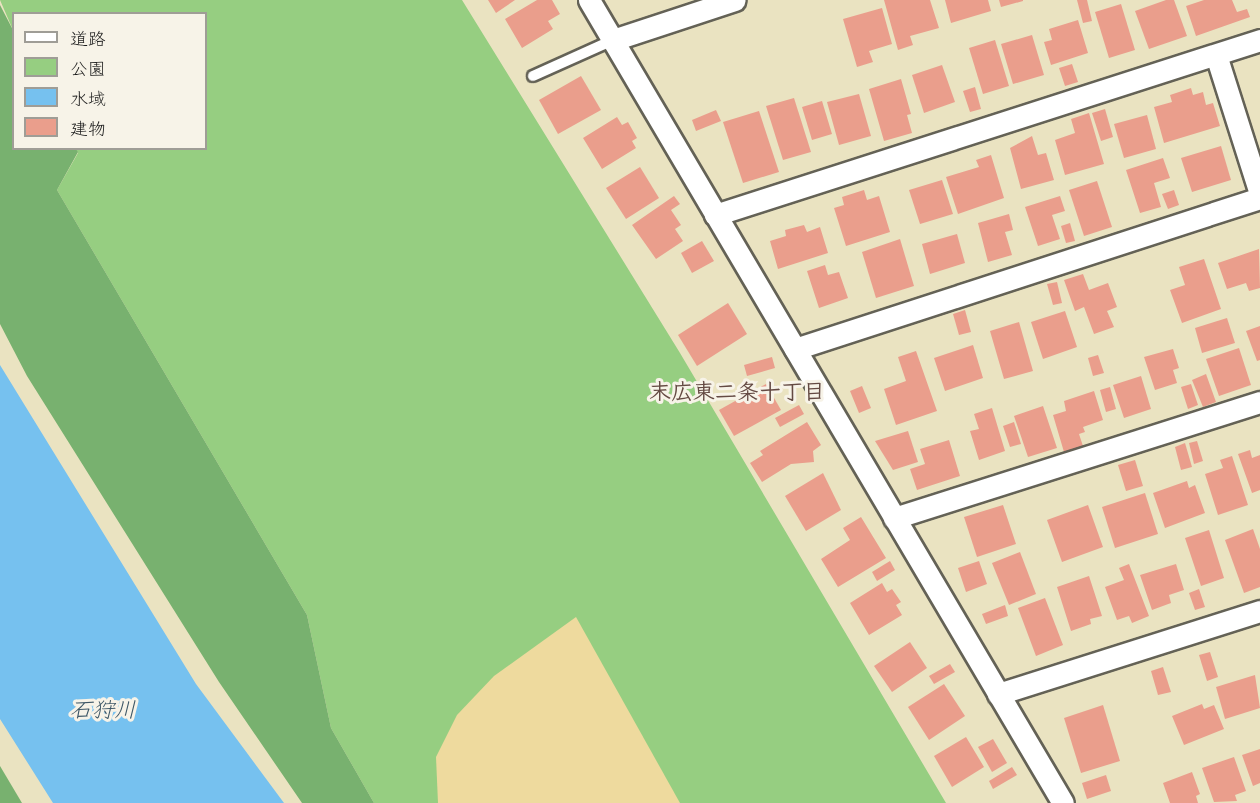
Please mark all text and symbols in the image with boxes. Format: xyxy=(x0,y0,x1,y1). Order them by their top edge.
legend xyxy=(12,12,207,150)
text: 道路 xyxy=(70,27,106,51)
text: 公園 xyxy=(70,57,106,81)
text: 水域 xyxy=(70,87,106,111)
text: 建物 xyxy=(70,117,106,141)
district label: 末広東二条十丁目 xyxy=(649,379,825,405)
water label: 石狩川 xyxy=(70,697,136,723)

